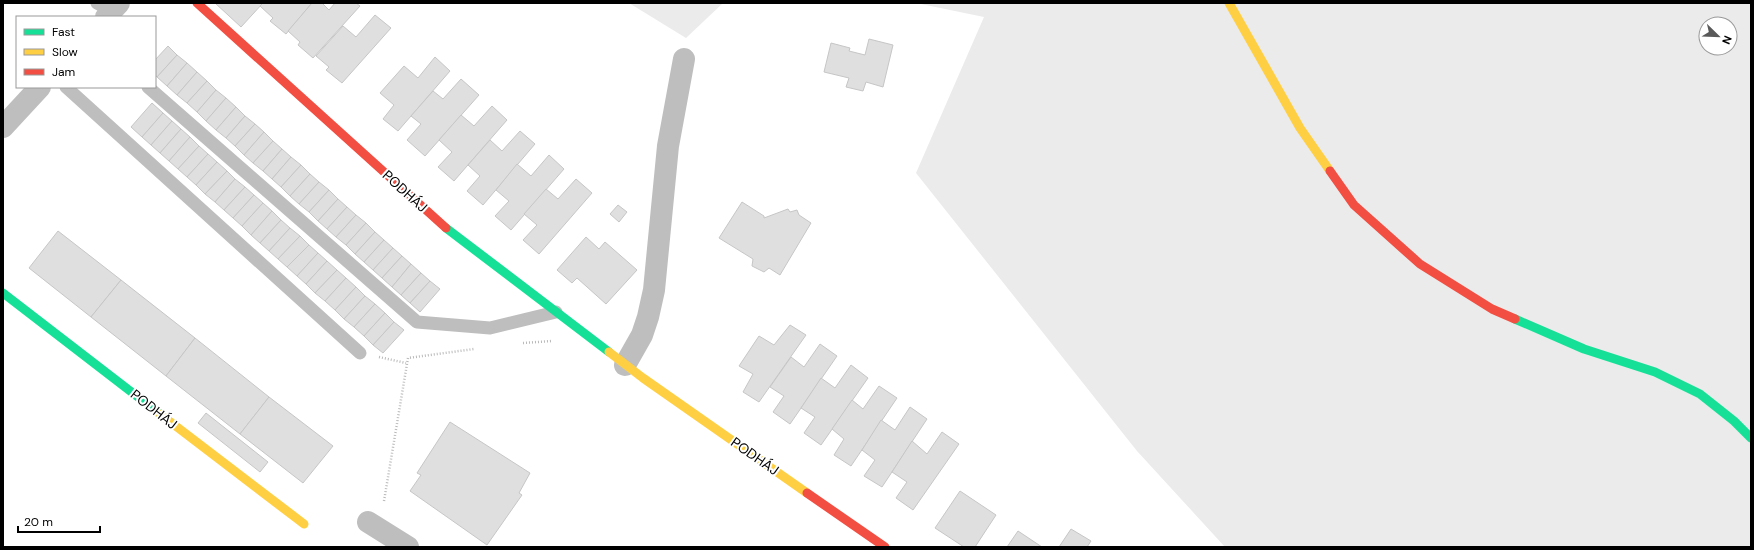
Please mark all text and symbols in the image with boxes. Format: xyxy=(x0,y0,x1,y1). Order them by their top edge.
legend xyxy=(16,16,156,88)
north arrow xyxy=(1698,16,1738,56)
text: Fast xyxy=(52,24,75,40)
text: N xyxy=(1719,33,1735,46)
text: Slow xyxy=(52,44,78,60)
text: Jam xyxy=(52,64,75,80)
street label: PODHÁJ xyxy=(379,166,431,216)
street label: PODHÁJ xyxy=(127,385,181,433)
street label: PODHÁJ xyxy=(728,433,782,479)
scale bar xyxy=(18,508,100,534)
text: 20 m xyxy=(24,514,53,530)

